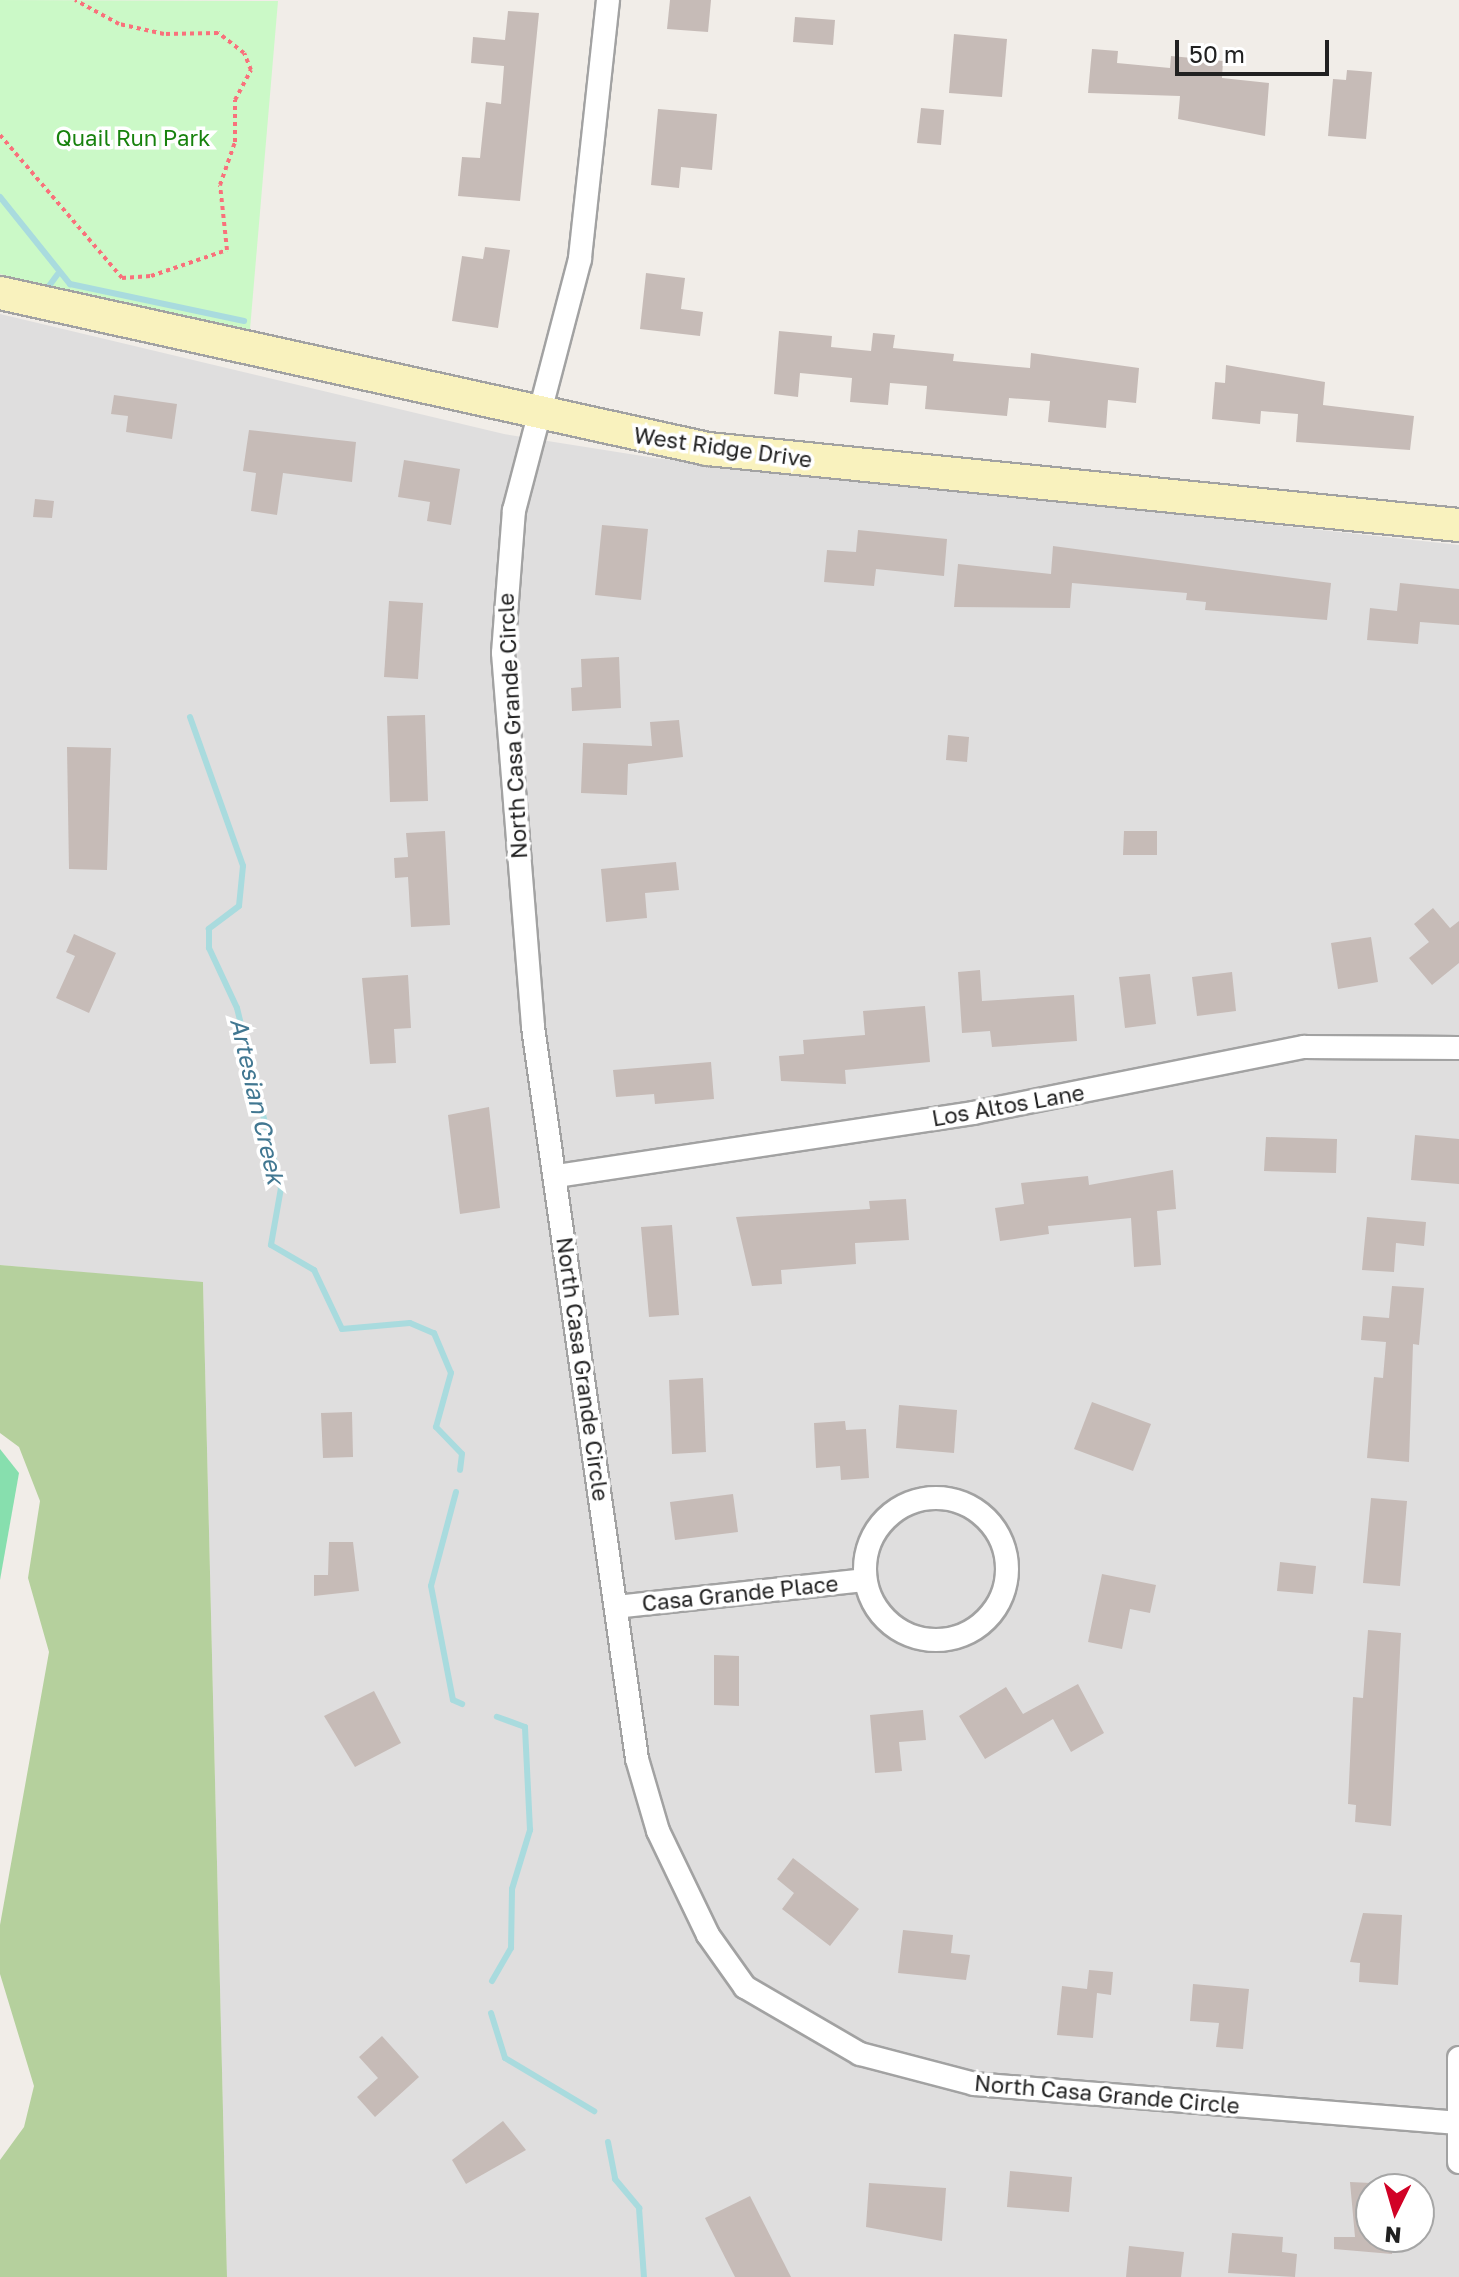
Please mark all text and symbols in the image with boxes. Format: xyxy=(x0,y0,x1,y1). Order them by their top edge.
scale bar xyxy=(1179,24,1333,74)
text: 50 m xyxy=(1189,39,1245,68)
park label: Quail Run Park xyxy=(56,125,210,151)
street label: West Ridge Drive xyxy=(632,421,814,473)
street label: North Casa Grande Circle xyxy=(492,592,532,860)
water label: Artesian Creek xyxy=(225,1015,291,1187)
street label: Los Altos Lane xyxy=(930,1079,1086,1131)
street label: North Casa Grande Circle xyxy=(551,1235,615,1503)
street label: Casa Grande Place xyxy=(641,1570,839,1616)
street label: North Casa Grande Circle xyxy=(973,2069,1241,2119)
north arrow xyxy=(1355,2173,1435,2253)
text: N xyxy=(1384,2221,1403,2250)

